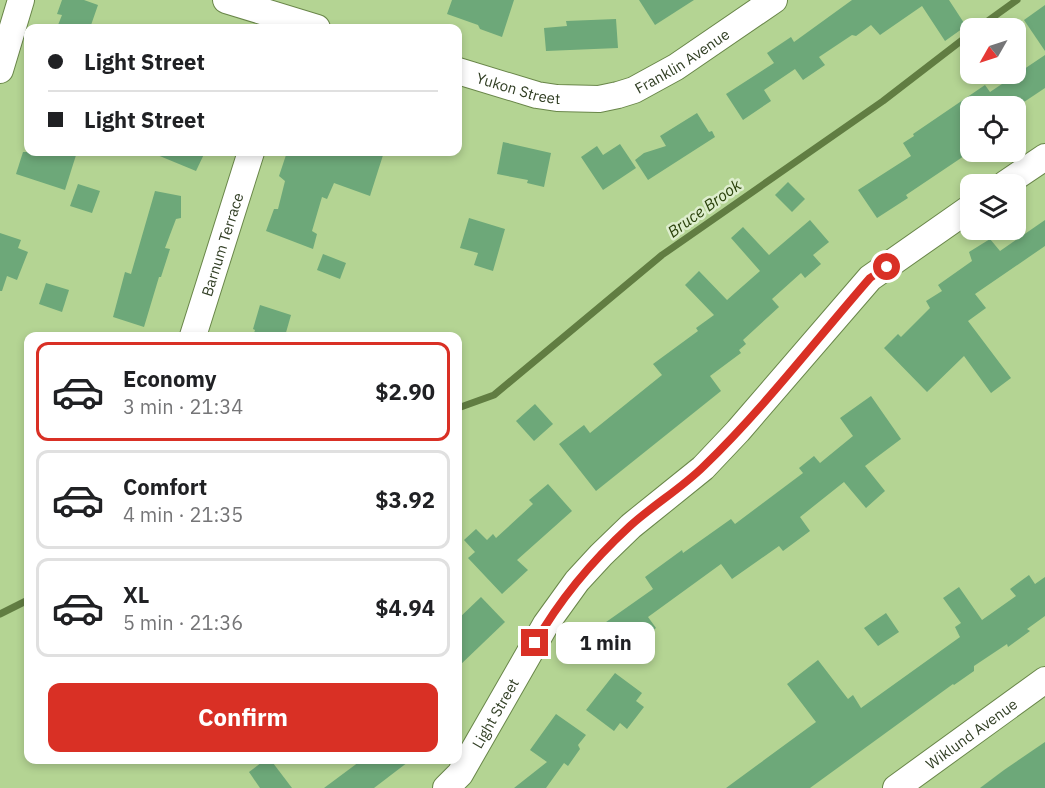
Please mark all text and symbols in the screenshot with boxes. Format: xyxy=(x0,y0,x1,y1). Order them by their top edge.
north arrow xyxy=(960,18,1026,84)
map controls xyxy=(960,18,1026,240)
street label: Franklin Avenue xyxy=(631,24,733,97)
text: Light Street xyxy=(84,47,205,76)
street label: Yukon Street xyxy=(474,68,561,108)
button: locate xyxy=(960,96,1026,162)
text: Light Street xyxy=(84,105,205,134)
water label: Bruce Brook xyxy=(663,174,745,241)
button: layers xyxy=(960,174,1026,240)
street label: Barnum Terrace xyxy=(197,190,247,299)
route start xyxy=(873,253,900,280)
text: Economy xyxy=(123,364,217,393)
icon: car xyxy=(51,365,105,419)
text: $2.90 xyxy=(375,377,435,406)
text: 3 min · 21:34 xyxy=(123,393,243,420)
text: Comfort xyxy=(123,472,207,501)
icon: car xyxy=(51,473,105,527)
text: $3.92 xyxy=(375,485,435,514)
text: 4 min · 21:35 xyxy=(123,501,243,528)
text: XL xyxy=(123,580,149,609)
icon: car xyxy=(51,581,105,635)
text: $4.94 xyxy=(375,593,435,622)
text: 5 min · 21:36 xyxy=(123,609,243,636)
callout: 1 min xyxy=(556,622,655,664)
route end xyxy=(521,629,548,656)
text: 1 min xyxy=(579,629,632,656)
street label: Light Street xyxy=(467,675,522,752)
button: Confirm xyxy=(48,683,438,752)
street label: Wiklund Avenue xyxy=(922,694,1021,773)

